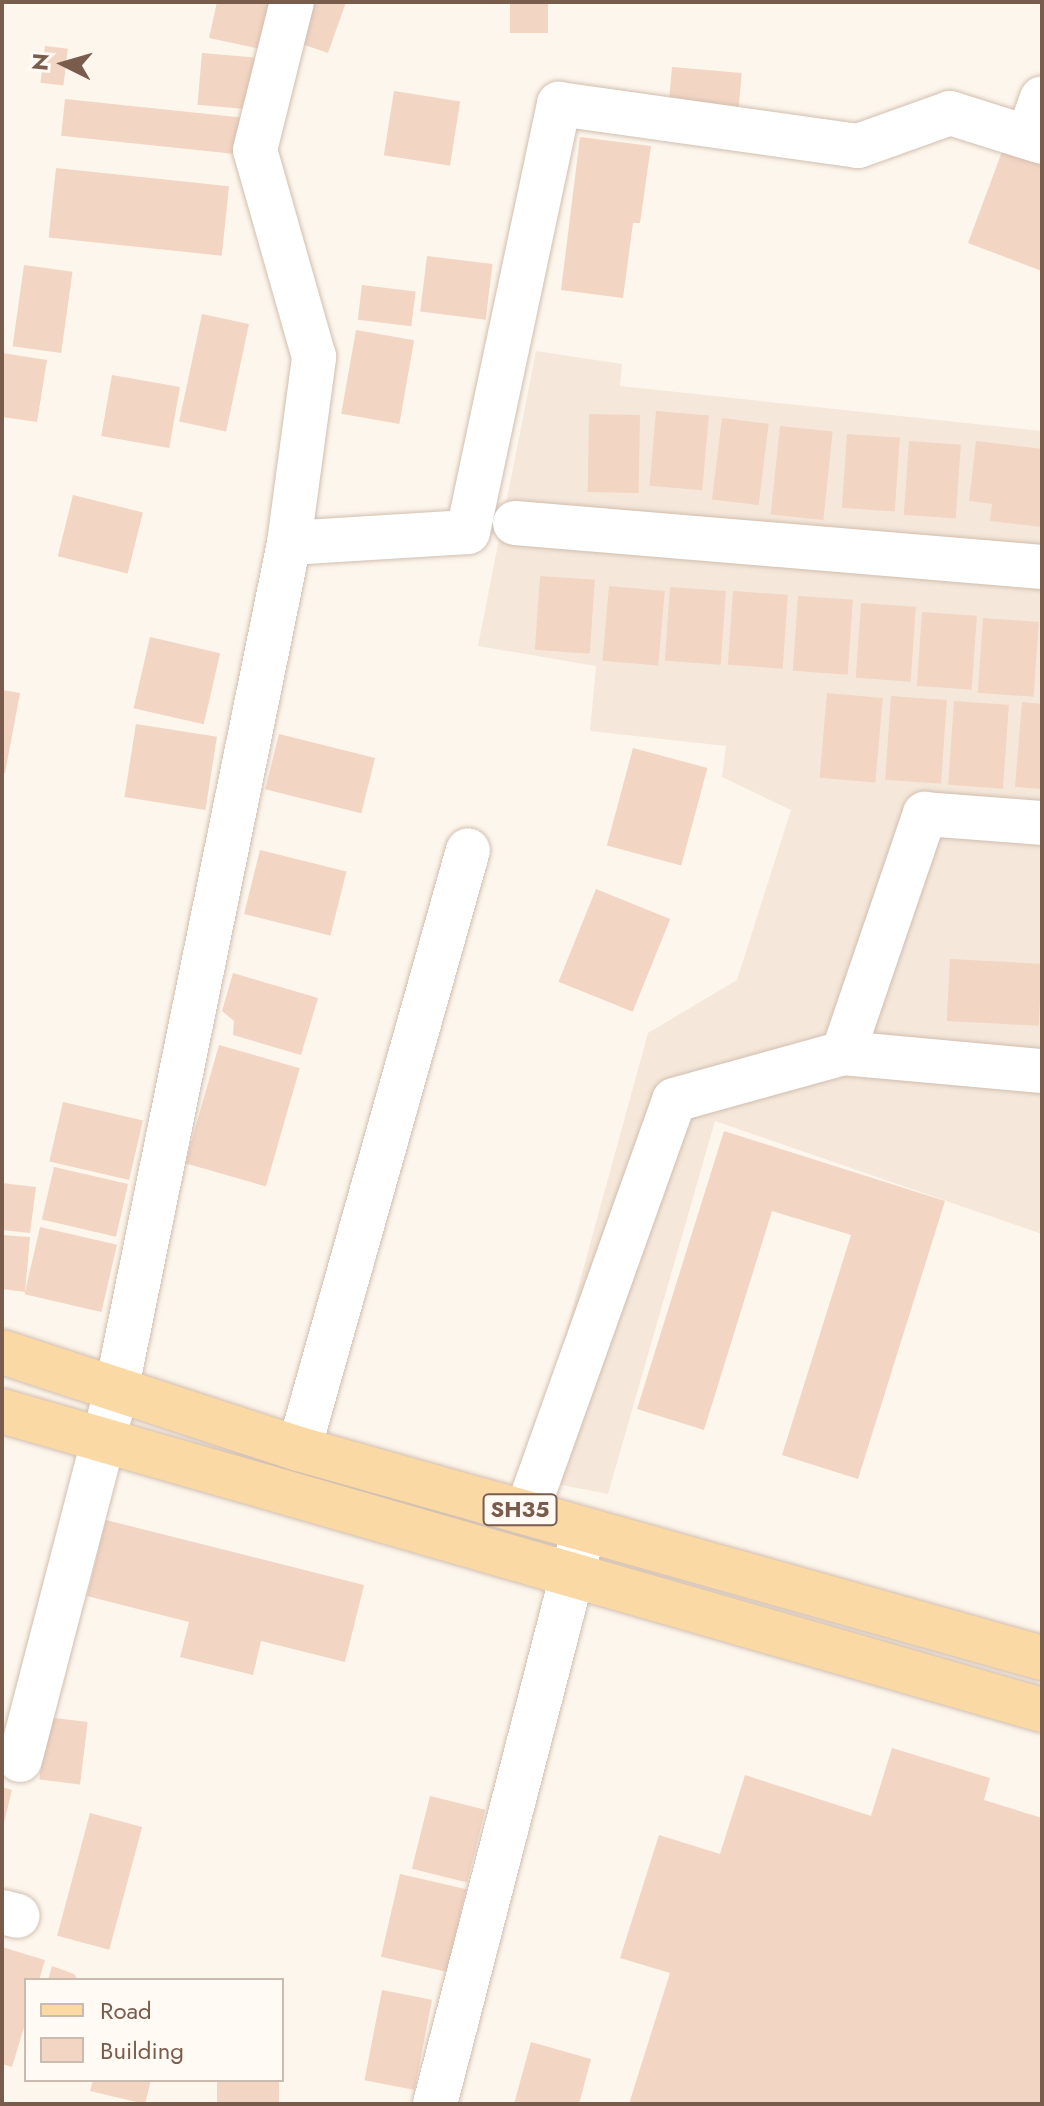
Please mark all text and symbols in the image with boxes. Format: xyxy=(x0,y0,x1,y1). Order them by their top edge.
north arrow xyxy=(24,24,104,104)
text: N xyxy=(23,52,57,72)
road number: SH35 xyxy=(482,1492,558,1528)
legend xyxy=(24,1978,284,2082)
text: Road xyxy=(100,1993,152,2028)
text: Building xyxy=(100,2033,184,2068)

